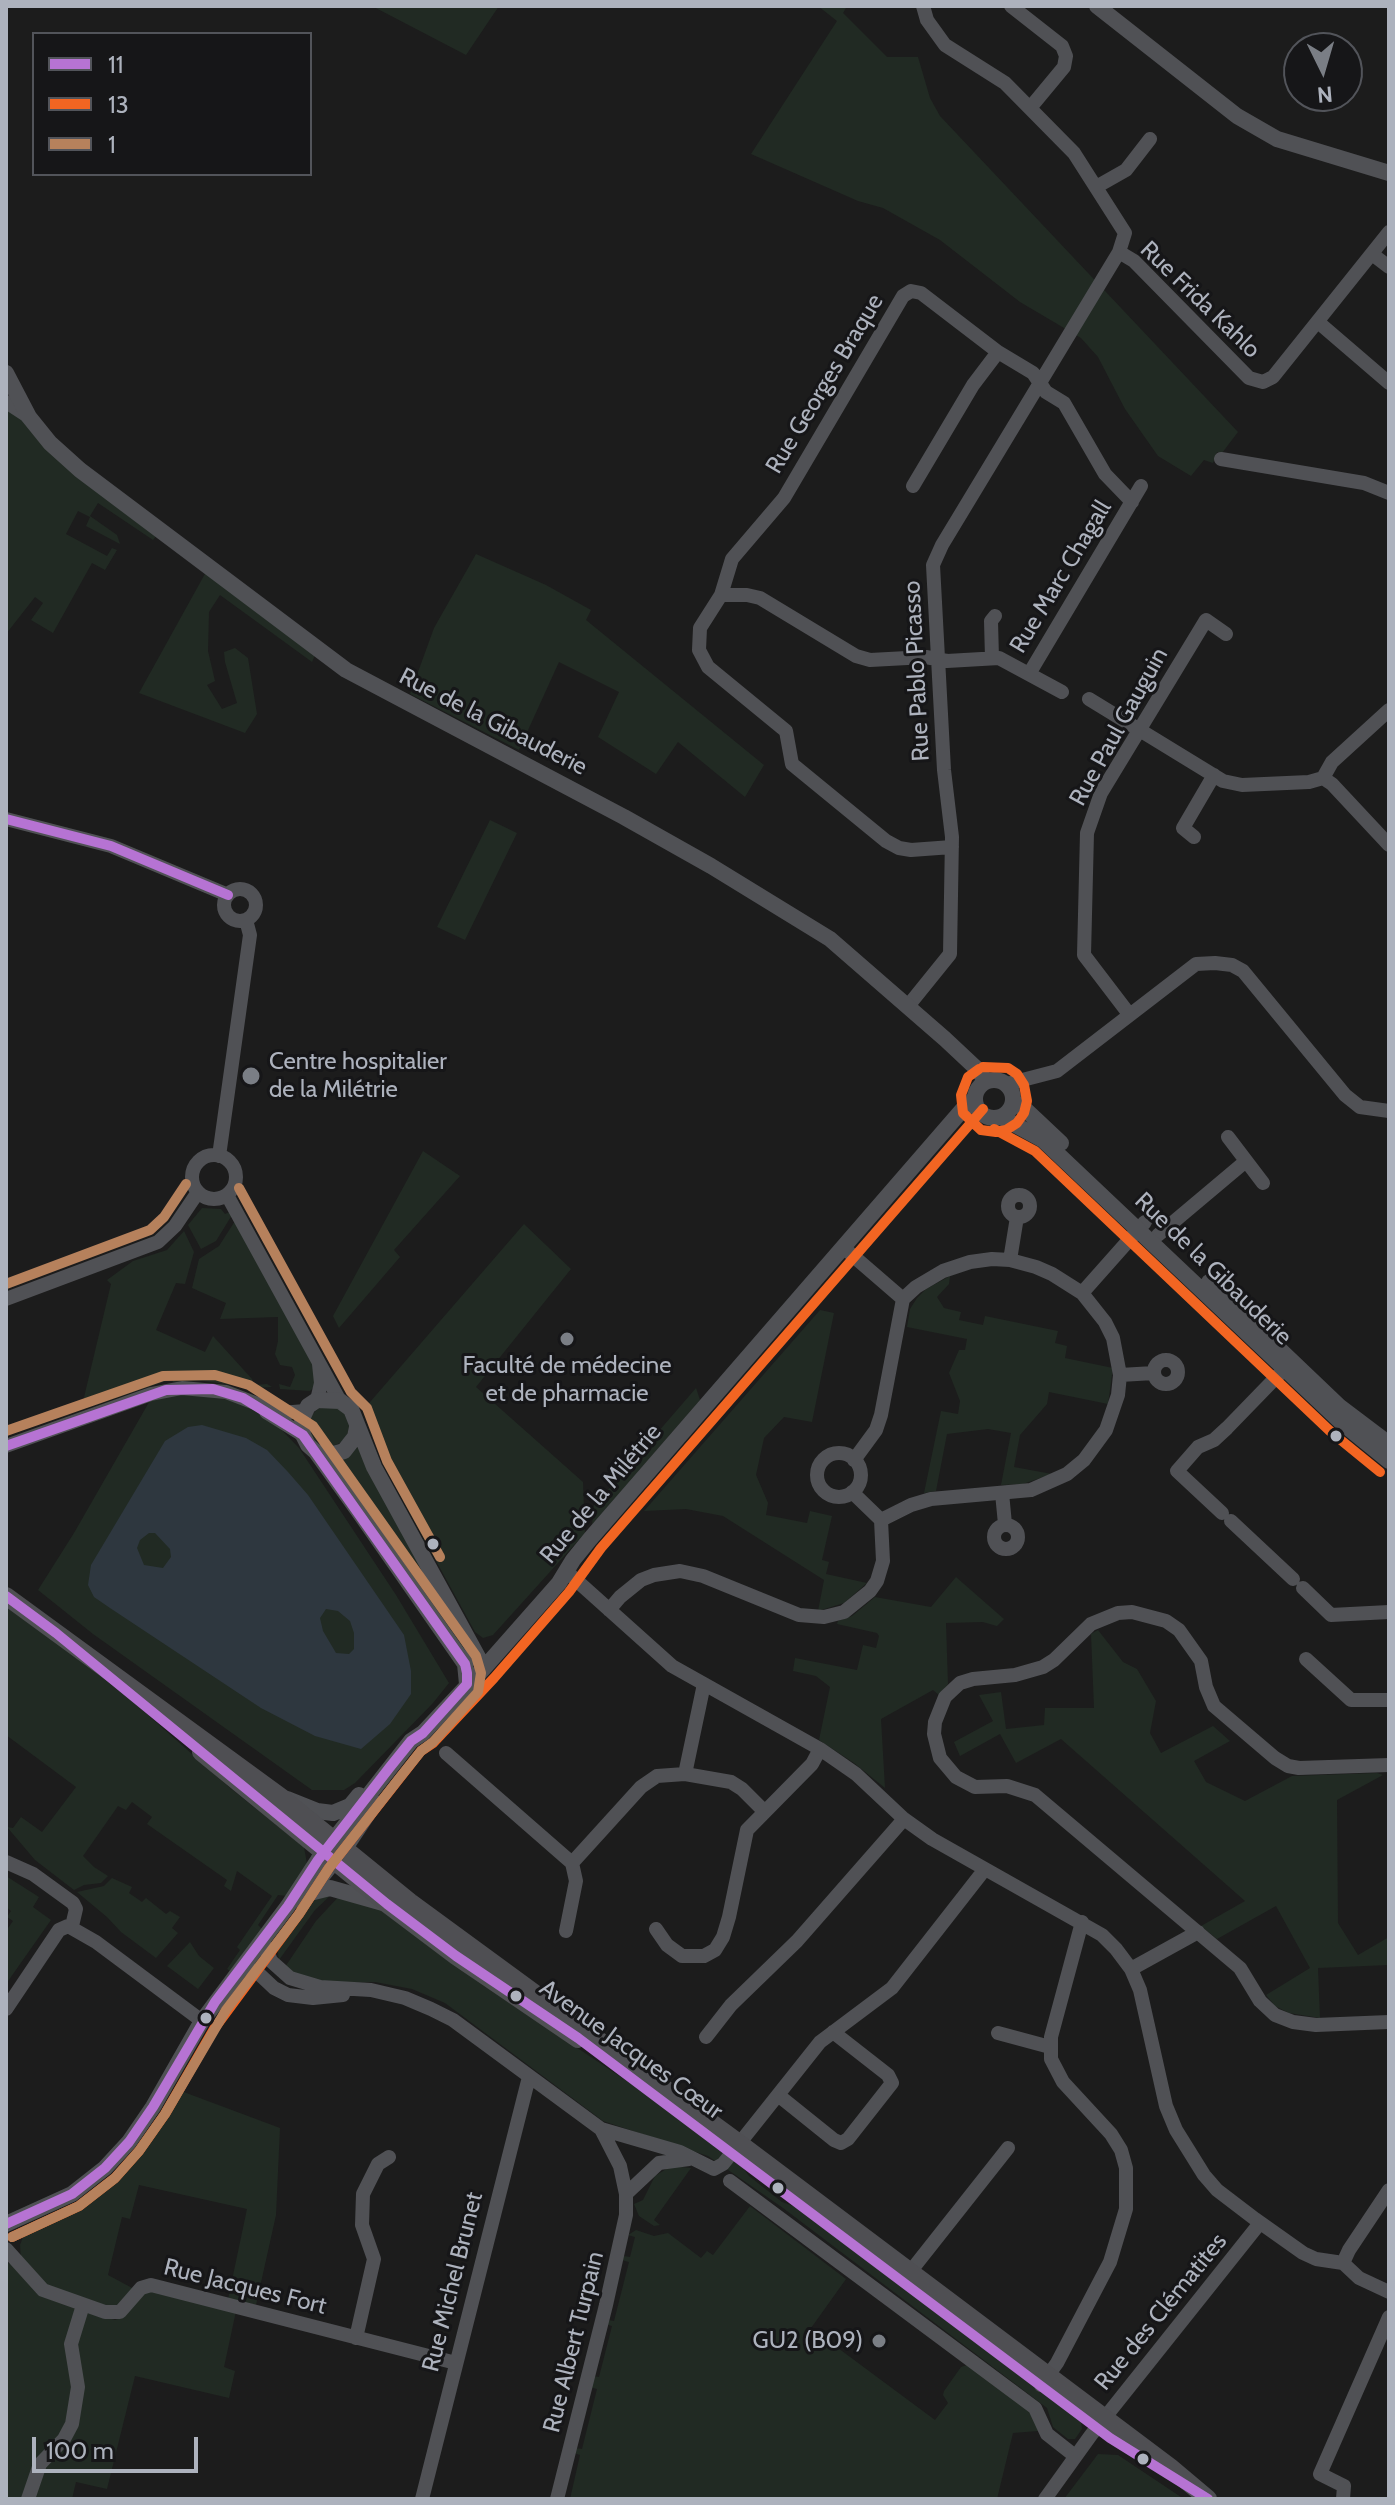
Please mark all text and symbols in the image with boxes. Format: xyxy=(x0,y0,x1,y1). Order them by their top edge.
legend xyxy=(32,32,312,176)
north arrow xyxy=(1283,32,1363,112)
text: 11 xyxy=(108,50,124,79)
text: N xyxy=(1316,80,1334,109)
text: 13 xyxy=(108,90,129,119)
text: 1 xyxy=(108,130,116,159)
street label: Rue Frida Kahlo xyxy=(1134,236,1266,364)
street label: Rue Georges Braque xyxy=(760,289,890,479)
street label: Rue Marc Chagall xyxy=(1004,495,1118,659)
street label: Rue Pablo Picasso xyxy=(898,580,936,762)
street label: Rue Paul Gauguin xyxy=(1064,643,1174,811)
street label: Rue de la Gibauderie xyxy=(394,662,592,782)
place label: Centre hospitalier de la Milétrie xyxy=(269,1048,447,1104)
marker: Centre hospitalier de la Milétrie xyxy=(240,1065,262,1087)
street label: Rue de la Gibauderie xyxy=(1129,1187,1297,1351)
marker: Faculté de médecine et de pharmacie xyxy=(558,1330,576,1348)
place label: Faculté de médecine et de pharmacie xyxy=(462,1352,672,1408)
street label: Rue de la Milétrie xyxy=(534,1418,668,1570)
unlabelled marker xyxy=(1328,1428,1344,1444)
unlabelled marker xyxy=(425,1536,441,1552)
street label: Avenue Jacques Cœur xyxy=(534,1974,728,2126)
unlabelled marker xyxy=(508,1988,524,2004)
unlabelled marker xyxy=(198,2010,214,2026)
unlabelled marker xyxy=(770,2180,786,2196)
street label: Rue Michel Brunet xyxy=(417,2189,489,2375)
street label: Rue des Clématites xyxy=(1089,2228,1233,2396)
street label: Rue Albert Turpain xyxy=(538,2248,610,2436)
street label: Rue Jacques Fort xyxy=(161,2253,329,2321)
place label: GU2 (B09) xyxy=(753,2327,863,2355)
marker: GU2 (B09) xyxy=(870,2332,888,2350)
scale bar xyxy=(36,2421,202,2471)
text: 100 m xyxy=(46,2436,114,2465)
unlabelled marker xyxy=(1135,2451,1151,2467)

